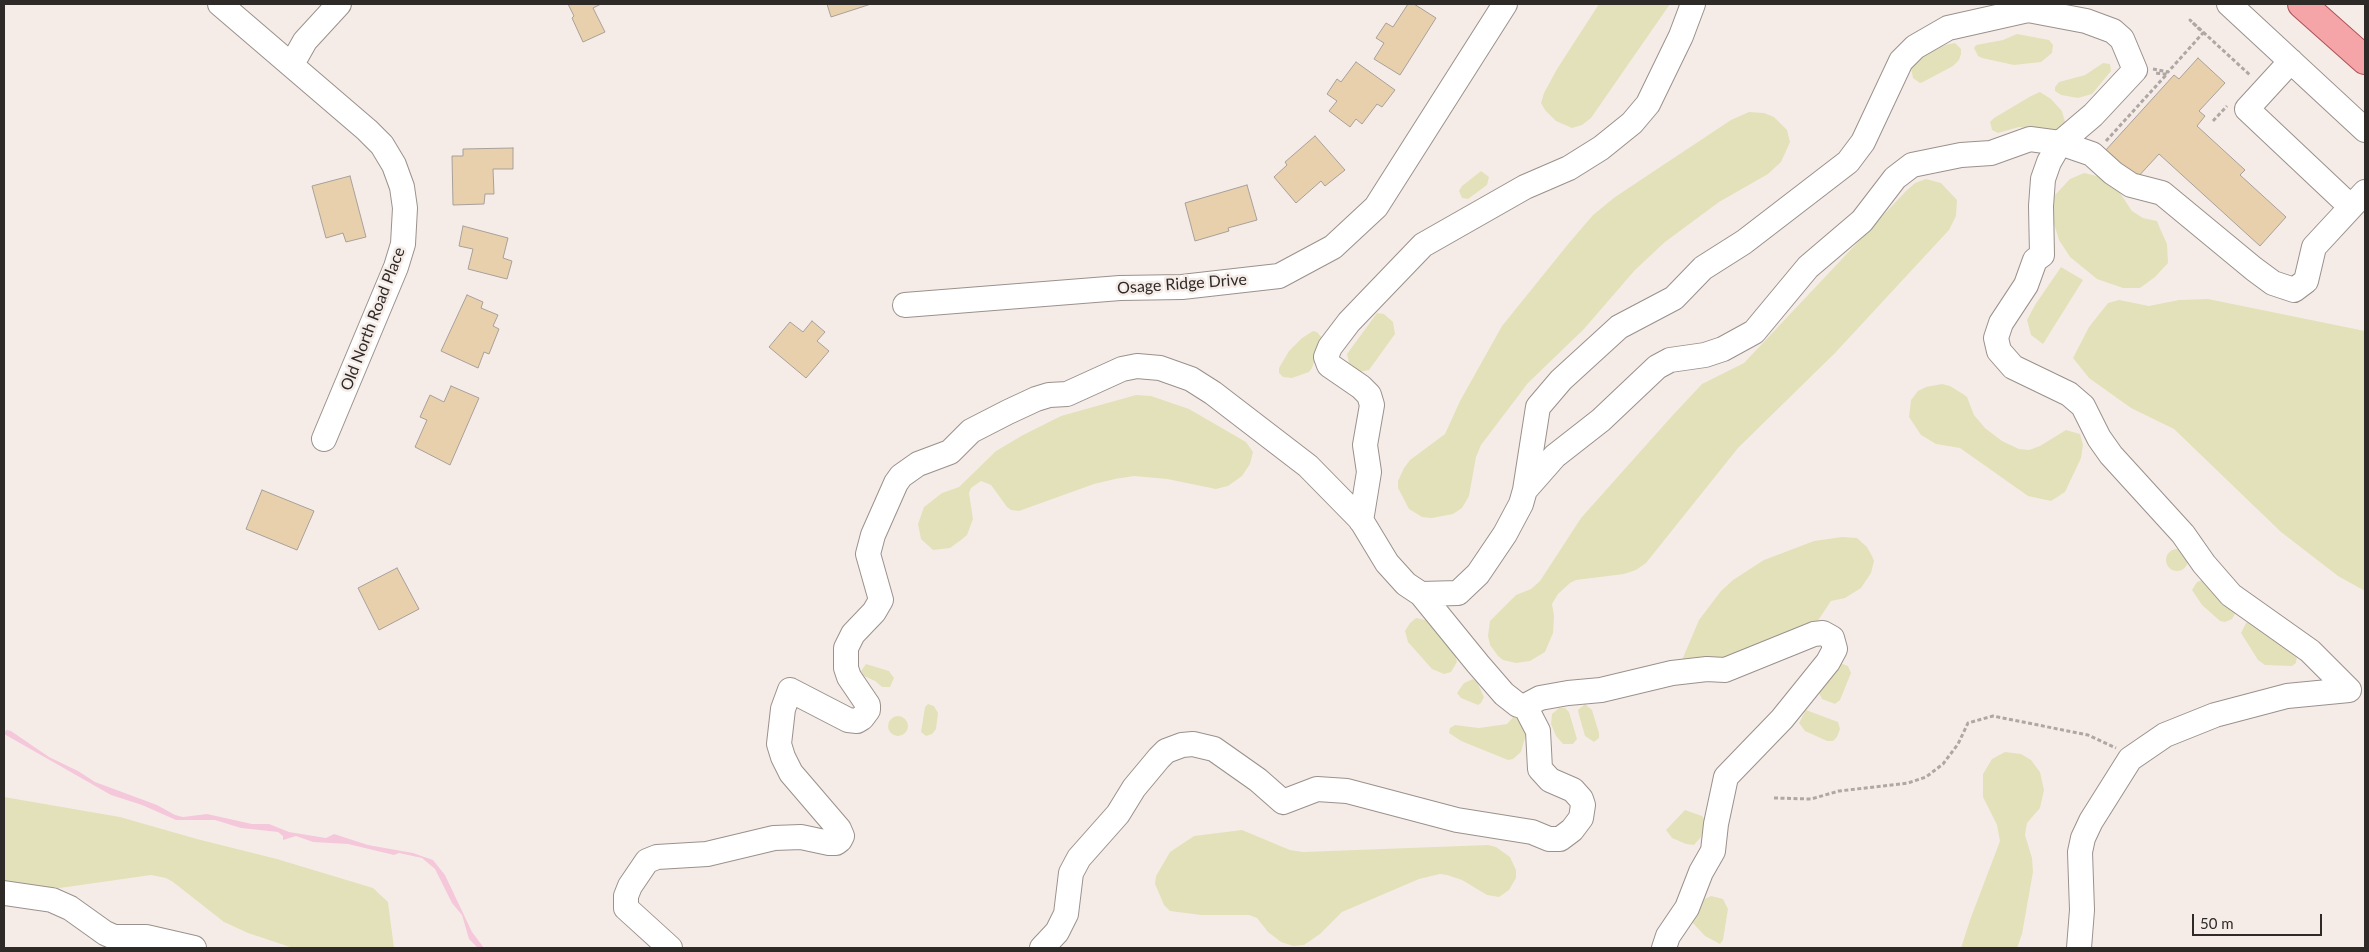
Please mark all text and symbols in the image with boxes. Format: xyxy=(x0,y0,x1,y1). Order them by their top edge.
street label: Old North Road Place xyxy=(337,245,409,393)
street label: Osage Ridge Drive xyxy=(1117,270,1247,298)
scale bar xyxy=(2194,904,2324,936)
text: 50 m xyxy=(2200,914,2234,932)

